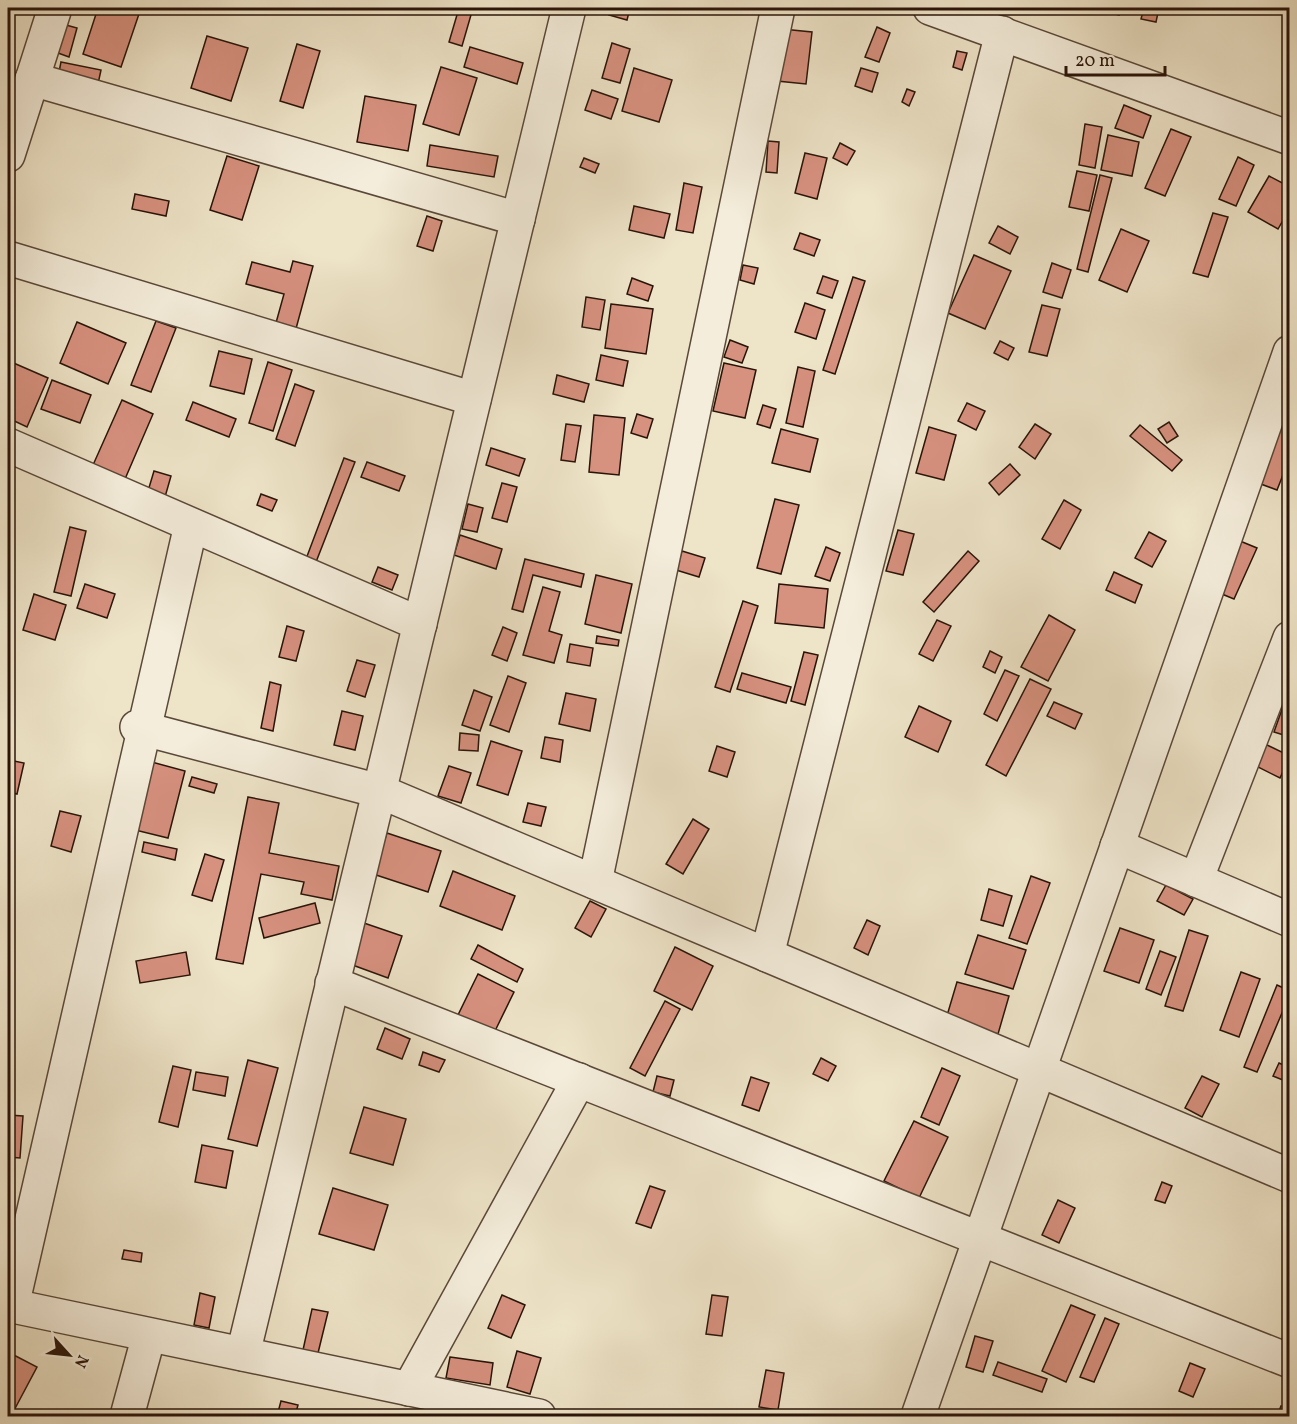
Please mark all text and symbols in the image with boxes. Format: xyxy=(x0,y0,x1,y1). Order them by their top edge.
scale bar xyxy=(1066,39,1165,77)
text: 20 m xyxy=(1075,49,1115,74)
north arrow xyxy=(39,1325,99,1385)
text: N xyxy=(68,1351,93,1371)

